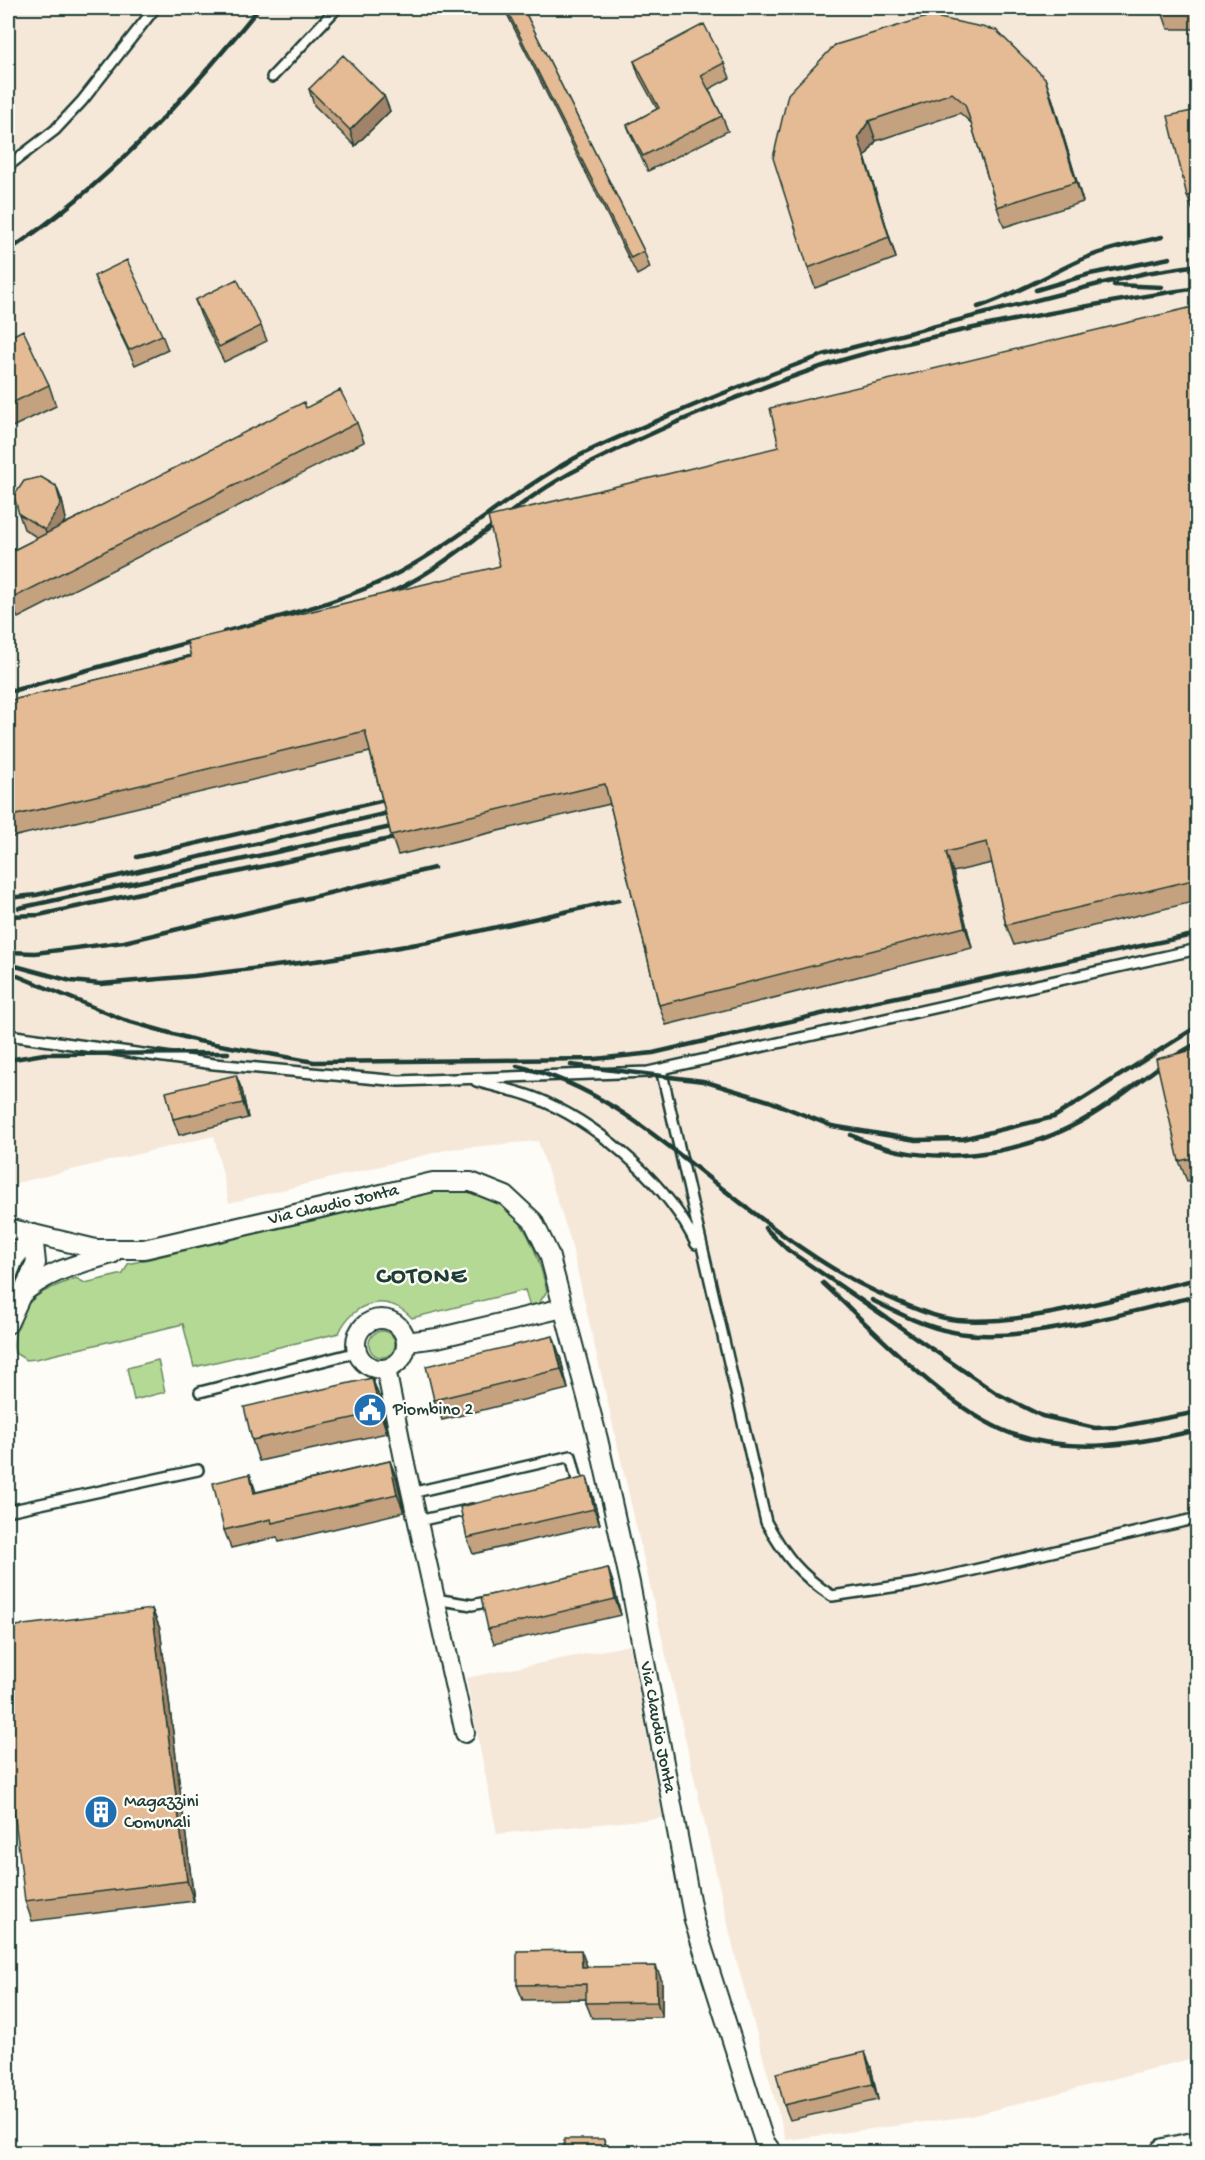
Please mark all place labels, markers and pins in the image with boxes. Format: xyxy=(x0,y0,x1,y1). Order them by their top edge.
public building icon: Piombino 2 xyxy=(352,1392,388,1428)
place label: Piombino 2 xyxy=(392,1400,474,1421)
place label: Magazzini Comunali xyxy=(124,1792,199,1834)
building icon: Magazzini Comunali xyxy=(83,1794,119,1830)

